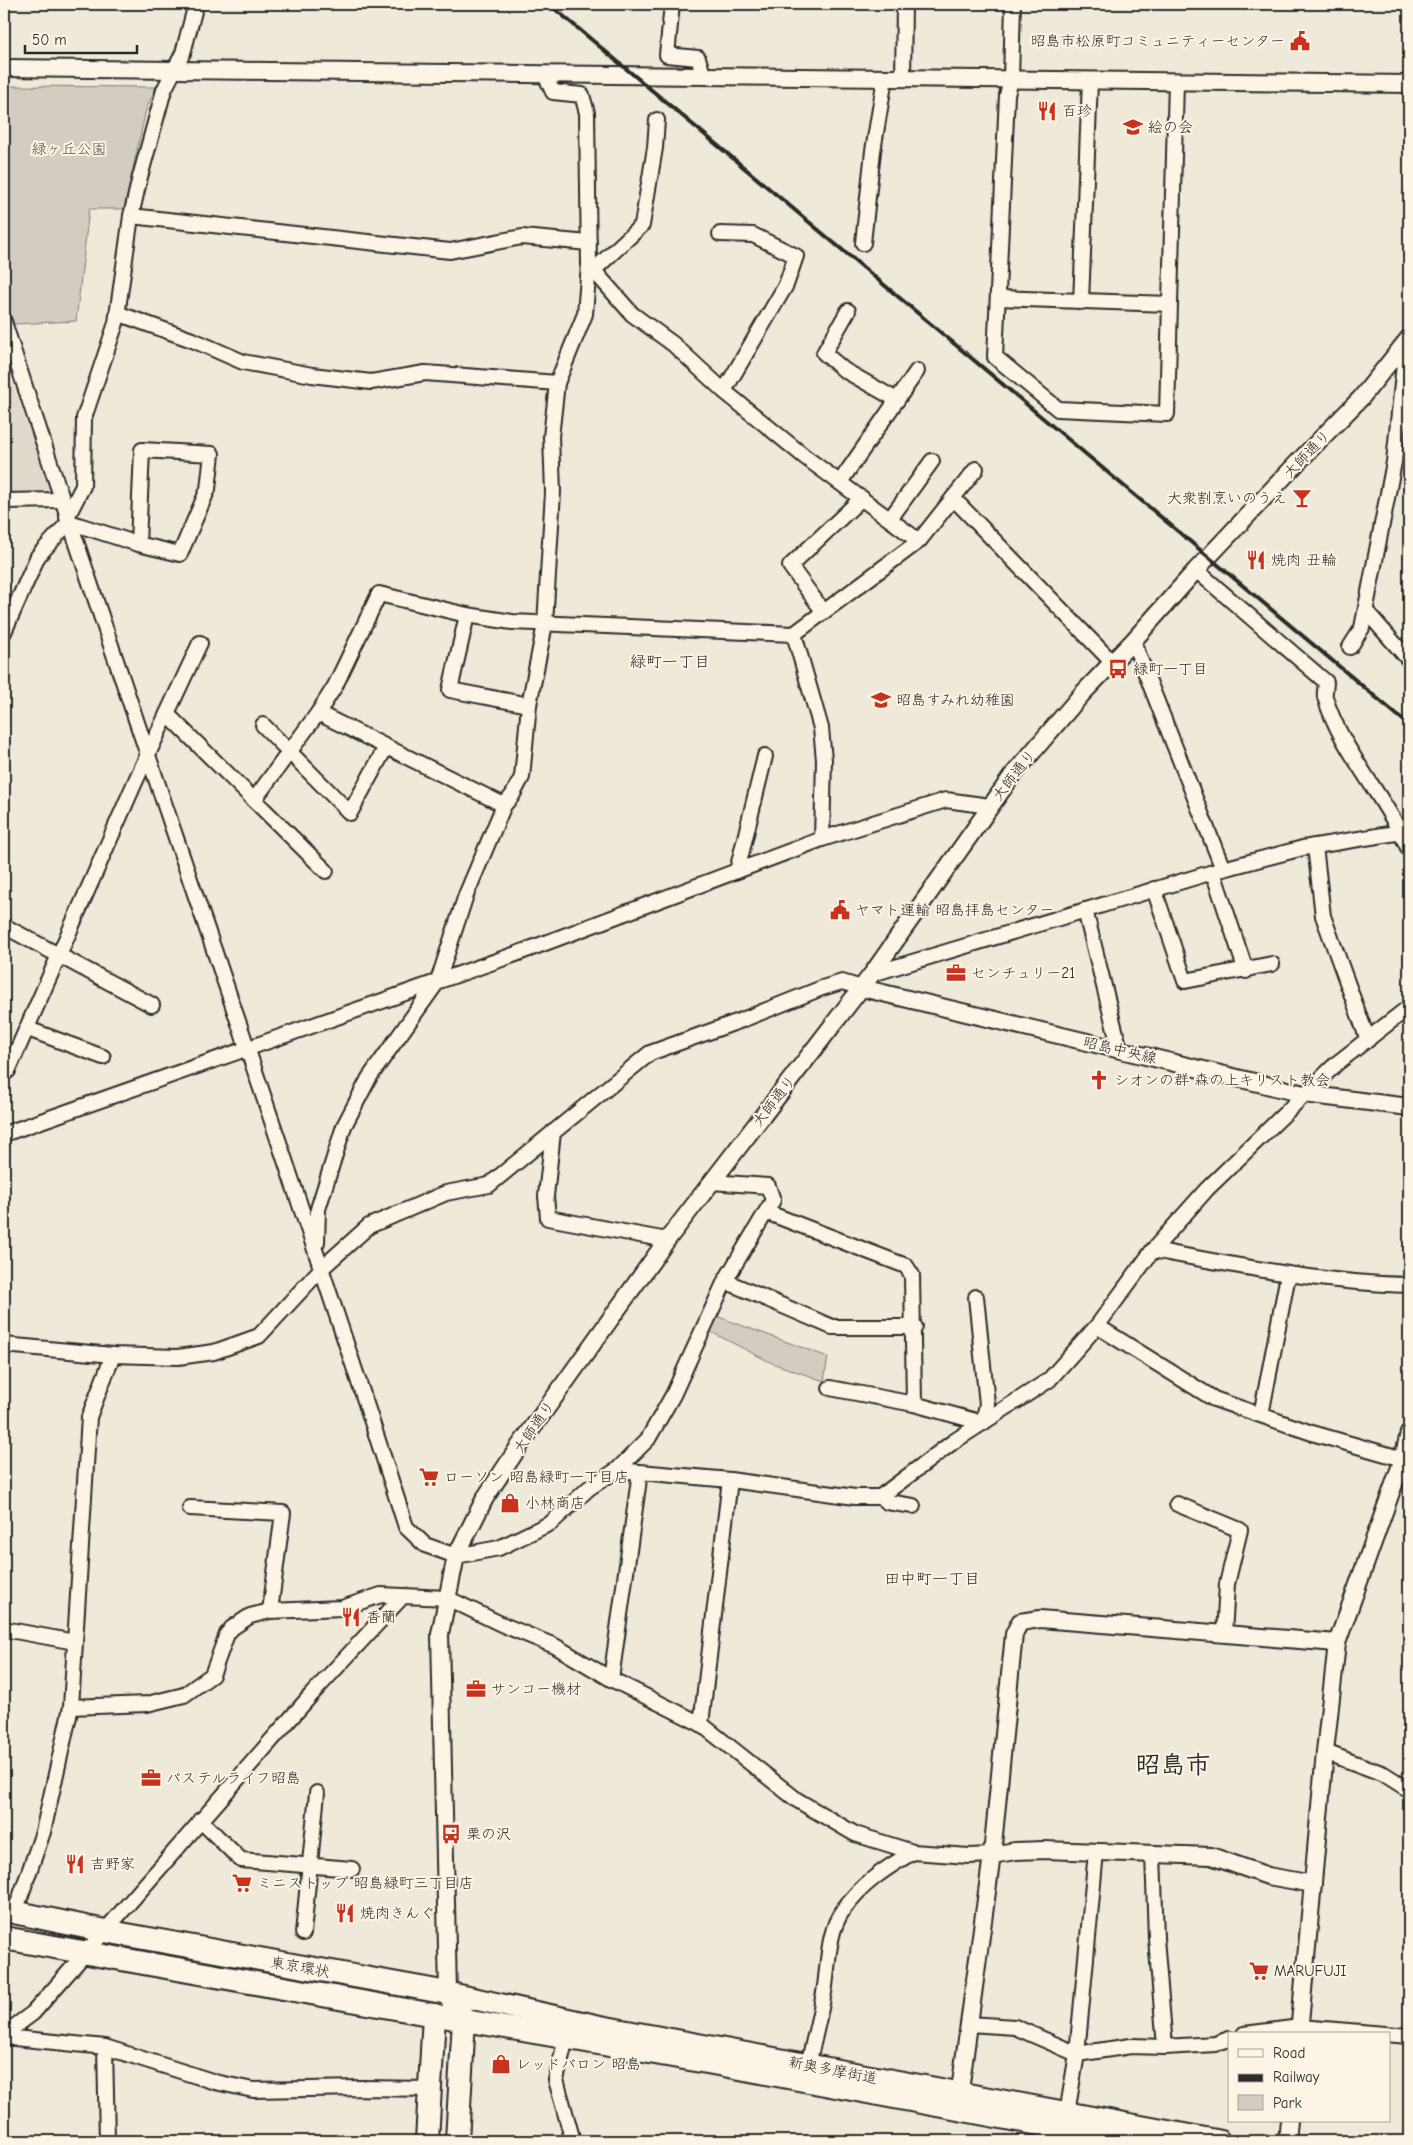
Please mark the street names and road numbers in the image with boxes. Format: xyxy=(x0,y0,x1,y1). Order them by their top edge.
street label: 大師通り xyxy=(1280,426,1334,482)
street label: 大師通り xyxy=(988,746,1040,804)
street label: 昭島中央線 xyxy=(1081,1033,1159,1067)
street label: 大師通り xyxy=(748,1072,800,1130)
street label: 大師通り xyxy=(509,1397,559,1457)
street label: 東京環状 xyxy=(269,1953,331,1981)
street label: 新奥多摩街道 xyxy=(787,2053,879,2087)

